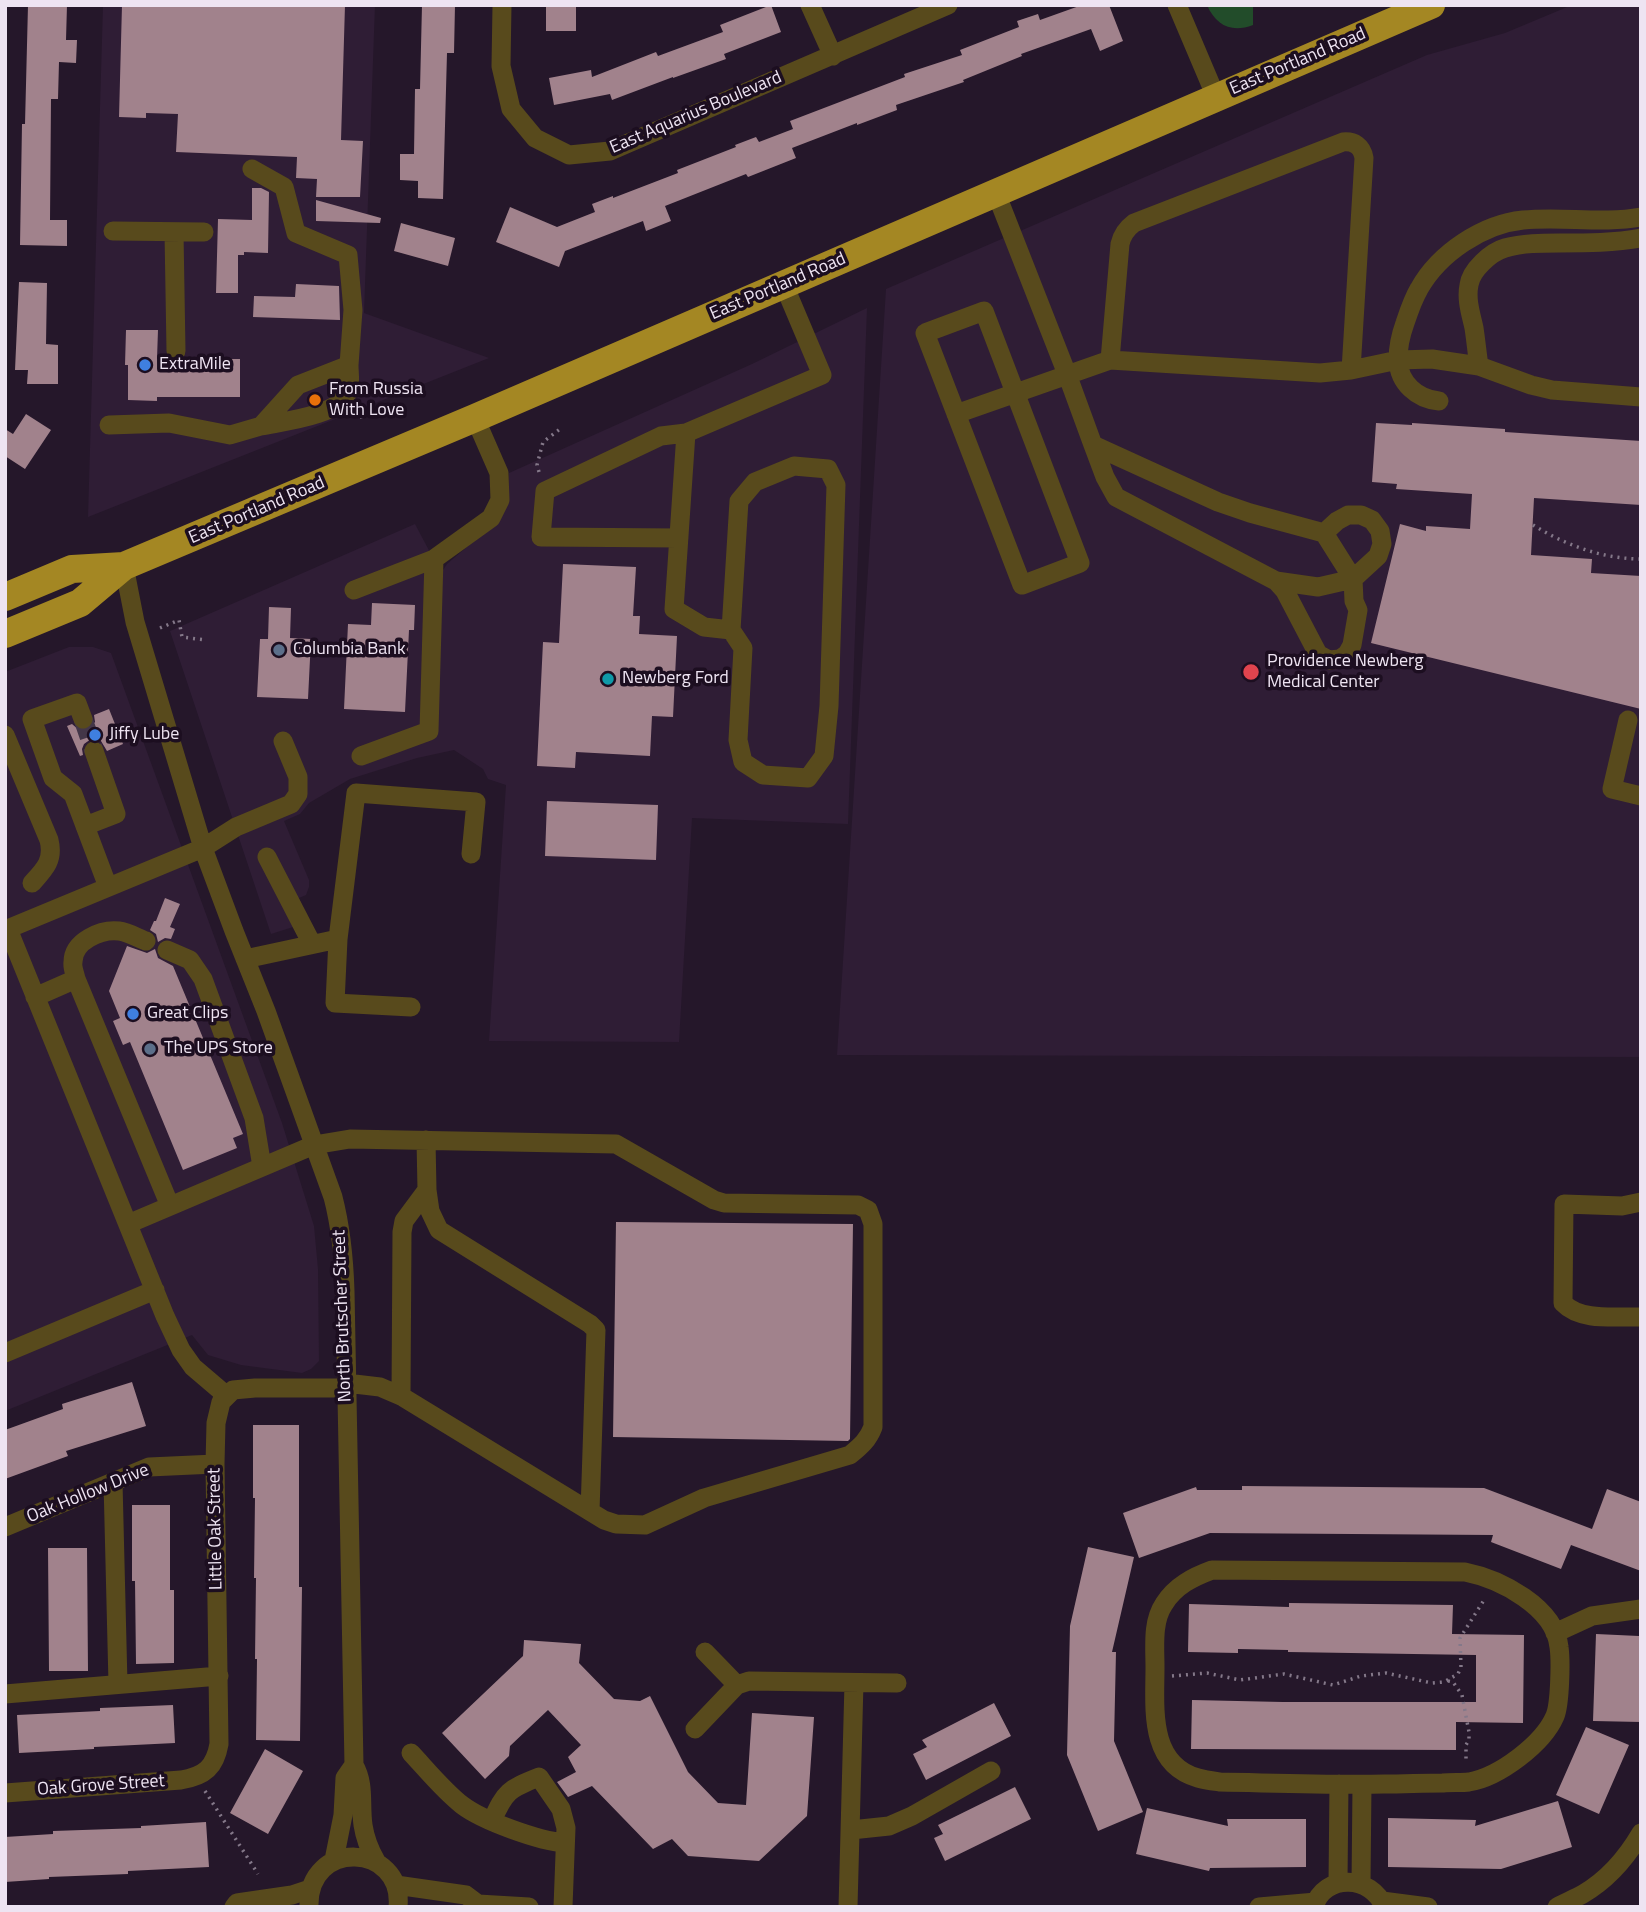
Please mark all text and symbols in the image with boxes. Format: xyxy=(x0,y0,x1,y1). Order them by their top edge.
street label: East Portland Road xyxy=(1227,24,1369,100)
street label: East Aquarius Boulevard xyxy=(607,67,785,159)
street label: East Portland Road xyxy=(707,249,849,325)
place label: ExtraMile xyxy=(159,354,231,376)
marker: ExtraMile xyxy=(137,357,153,373)
place label: From Russia With Love xyxy=(329,379,423,422)
marker: From Russia With Love xyxy=(307,392,323,408)
street label: East Portland Road xyxy=(186,473,328,549)
place label: Columbia Bank xyxy=(293,639,406,661)
marker: Columbia Bank xyxy=(271,642,287,658)
place label: Providence Newberg Medical Center xyxy=(1267,651,1423,694)
marker: Providence Newberg Medical Center xyxy=(1241,662,1261,682)
place label: Newberg Ford xyxy=(622,668,729,690)
marker: Newberg Ford xyxy=(600,671,616,687)
place label: Jiffy Lube xyxy=(109,724,179,746)
marker: Jiffy Lube xyxy=(87,727,103,743)
place label: Great Clips xyxy=(147,1003,228,1025)
marker: Great Clips xyxy=(125,1006,141,1022)
place label: The UPS Store xyxy=(164,1038,273,1060)
marker: The UPS Store xyxy=(142,1041,158,1057)
street label: North Brutscher Street xyxy=(329,1229,357,1403)
street label: Oak Hollow Drive xyxy=(24,1460,152,1528)
street label: Little Oak Street xyxy=(204,1468,228,1590)
street label: Oak Grove Street xyxy=(36,1771,166,1801)

